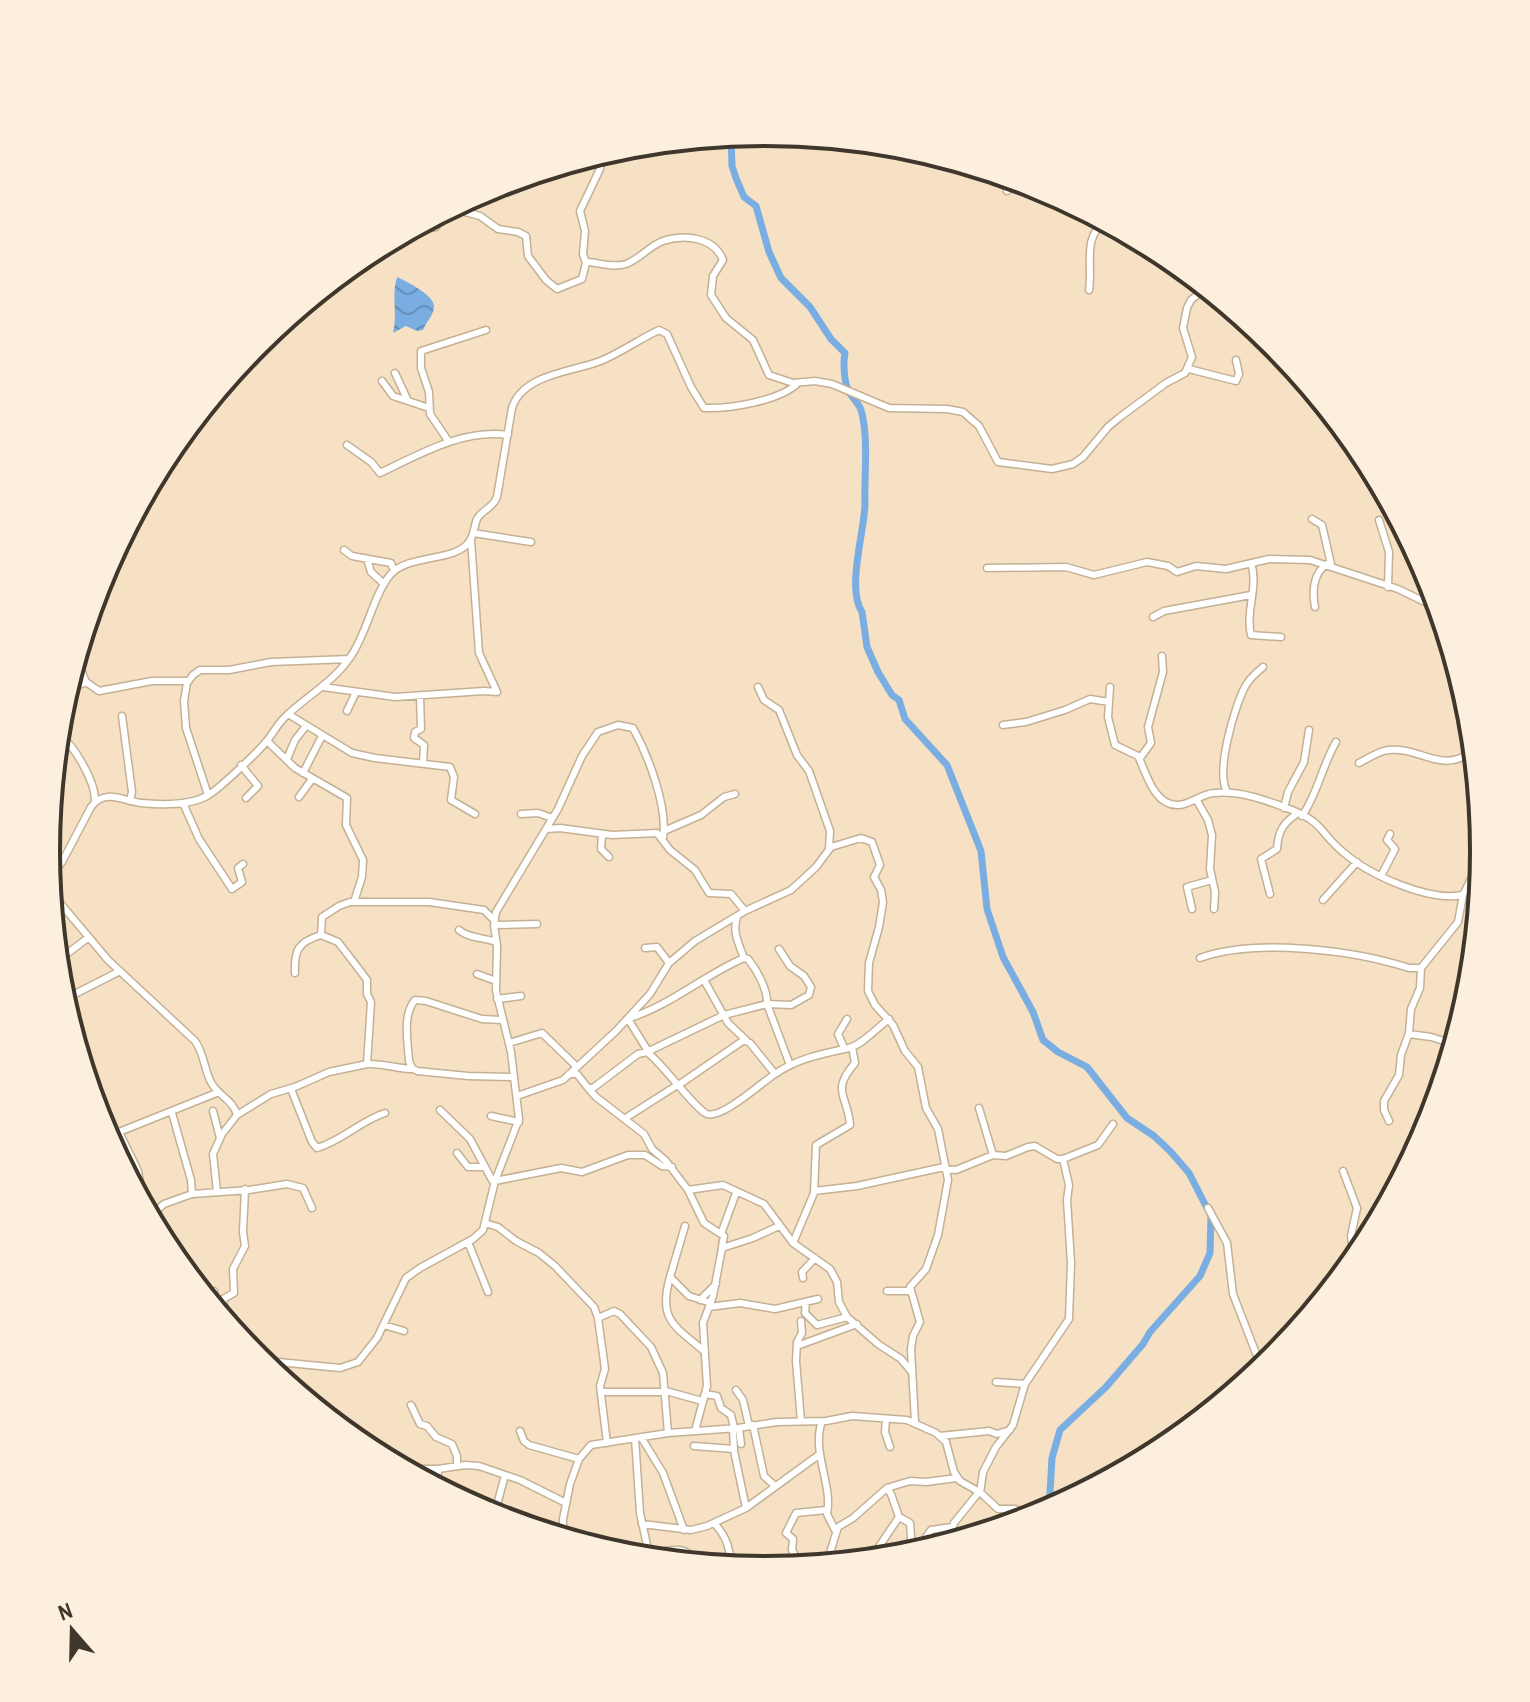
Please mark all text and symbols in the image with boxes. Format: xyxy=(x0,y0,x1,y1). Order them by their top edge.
north arrow xyxy=(32,1590,112,1670)
text: N xyxy=(54,1595,76,1628)

